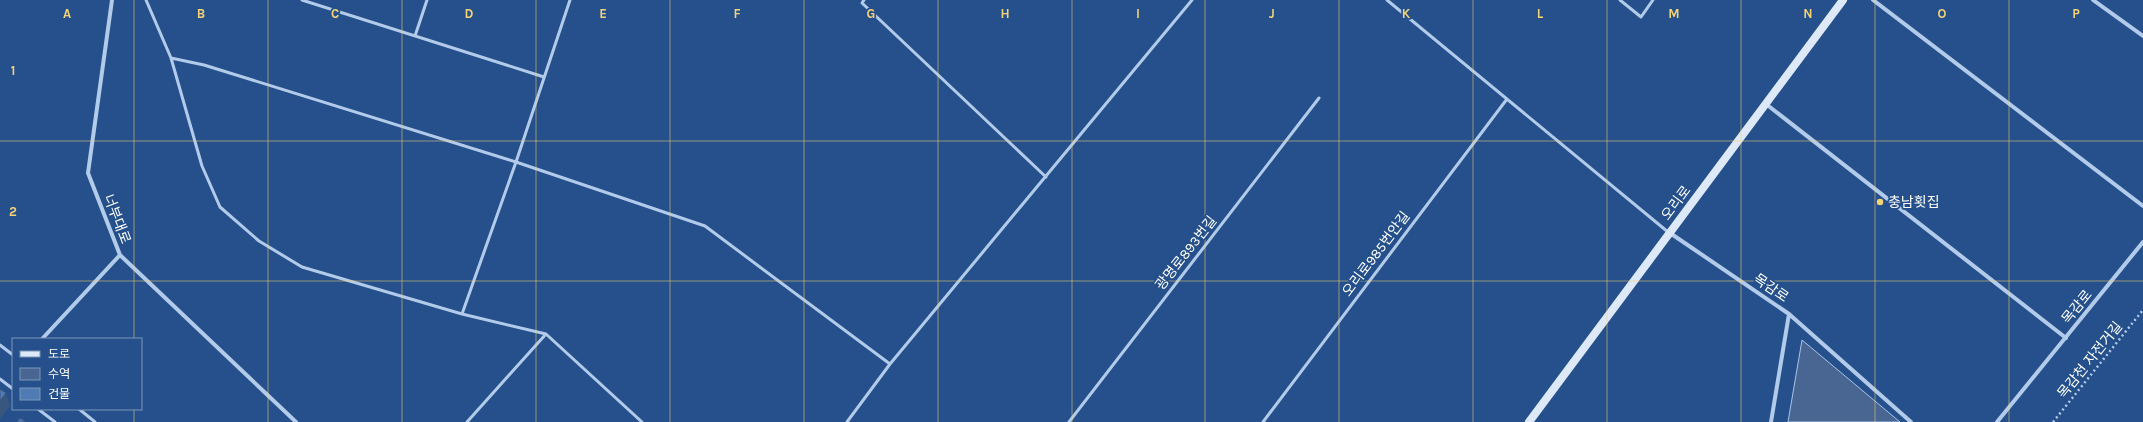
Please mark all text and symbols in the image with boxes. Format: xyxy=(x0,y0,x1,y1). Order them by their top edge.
text: A xyxy=(63,6,71,21)
text: B xyxy=(197,6,205,21)
text: C xyxy=(331,6,339,21)
text: D xyxy=(465,6,474,21)
text: E xyxy=(599,6,607,21)
text: F xyxy=(733,6,741,21)
text: G xyxy=(867,6,875,21)
text: H xyxy=(1000,6,1010,21)
text: I xyxy=(1136,6,1140,21)
text: J xyxy=(1269,6,1275,21)
text: K xyxy=(1402,6,1411,21)
text: L xyxy=(1537,6,1544,21)
text: M xyxy=(1668,6,1680,21)
text: N xyxy=(1803,6,1813,21)
text: O xyxy=(1938,6,1947,21)
text: P xyxy=(2072,6,2080,21)
text: 1 xyxy=(11,63,15,78)
street label: 오리로 xyxy=(1658,182,1694,224)
street label: 너부대로 xyxy=(100,192,134,246)
place label: 충남횟집 xyxy=(1888,194,1940,211)
marker: 충남횟집 xyxy=(1875,197,1885,207)
text: 2 xyxy=(9,204,17,219)
street label: 오리로985번안길 xyxy=(1339,208,1413,300)
street label: 광명로893번길 xyxy=(1152,213,1220,293)
street label: 목감로 xyxy=(1750,270,1792,306)
street label: 목감로 xyxy=(2058,287,2096,327)
street label: 목감천 자전거길 xyxy=(2054,318,2126,402)
legend xyxy=(12,338,142,410)
text: 도로 xyxy=(48,347,70,361)
text: 수역 xyxy=(48,367,70,381)
text: 건물 xyxy=(48,387,70,401)

